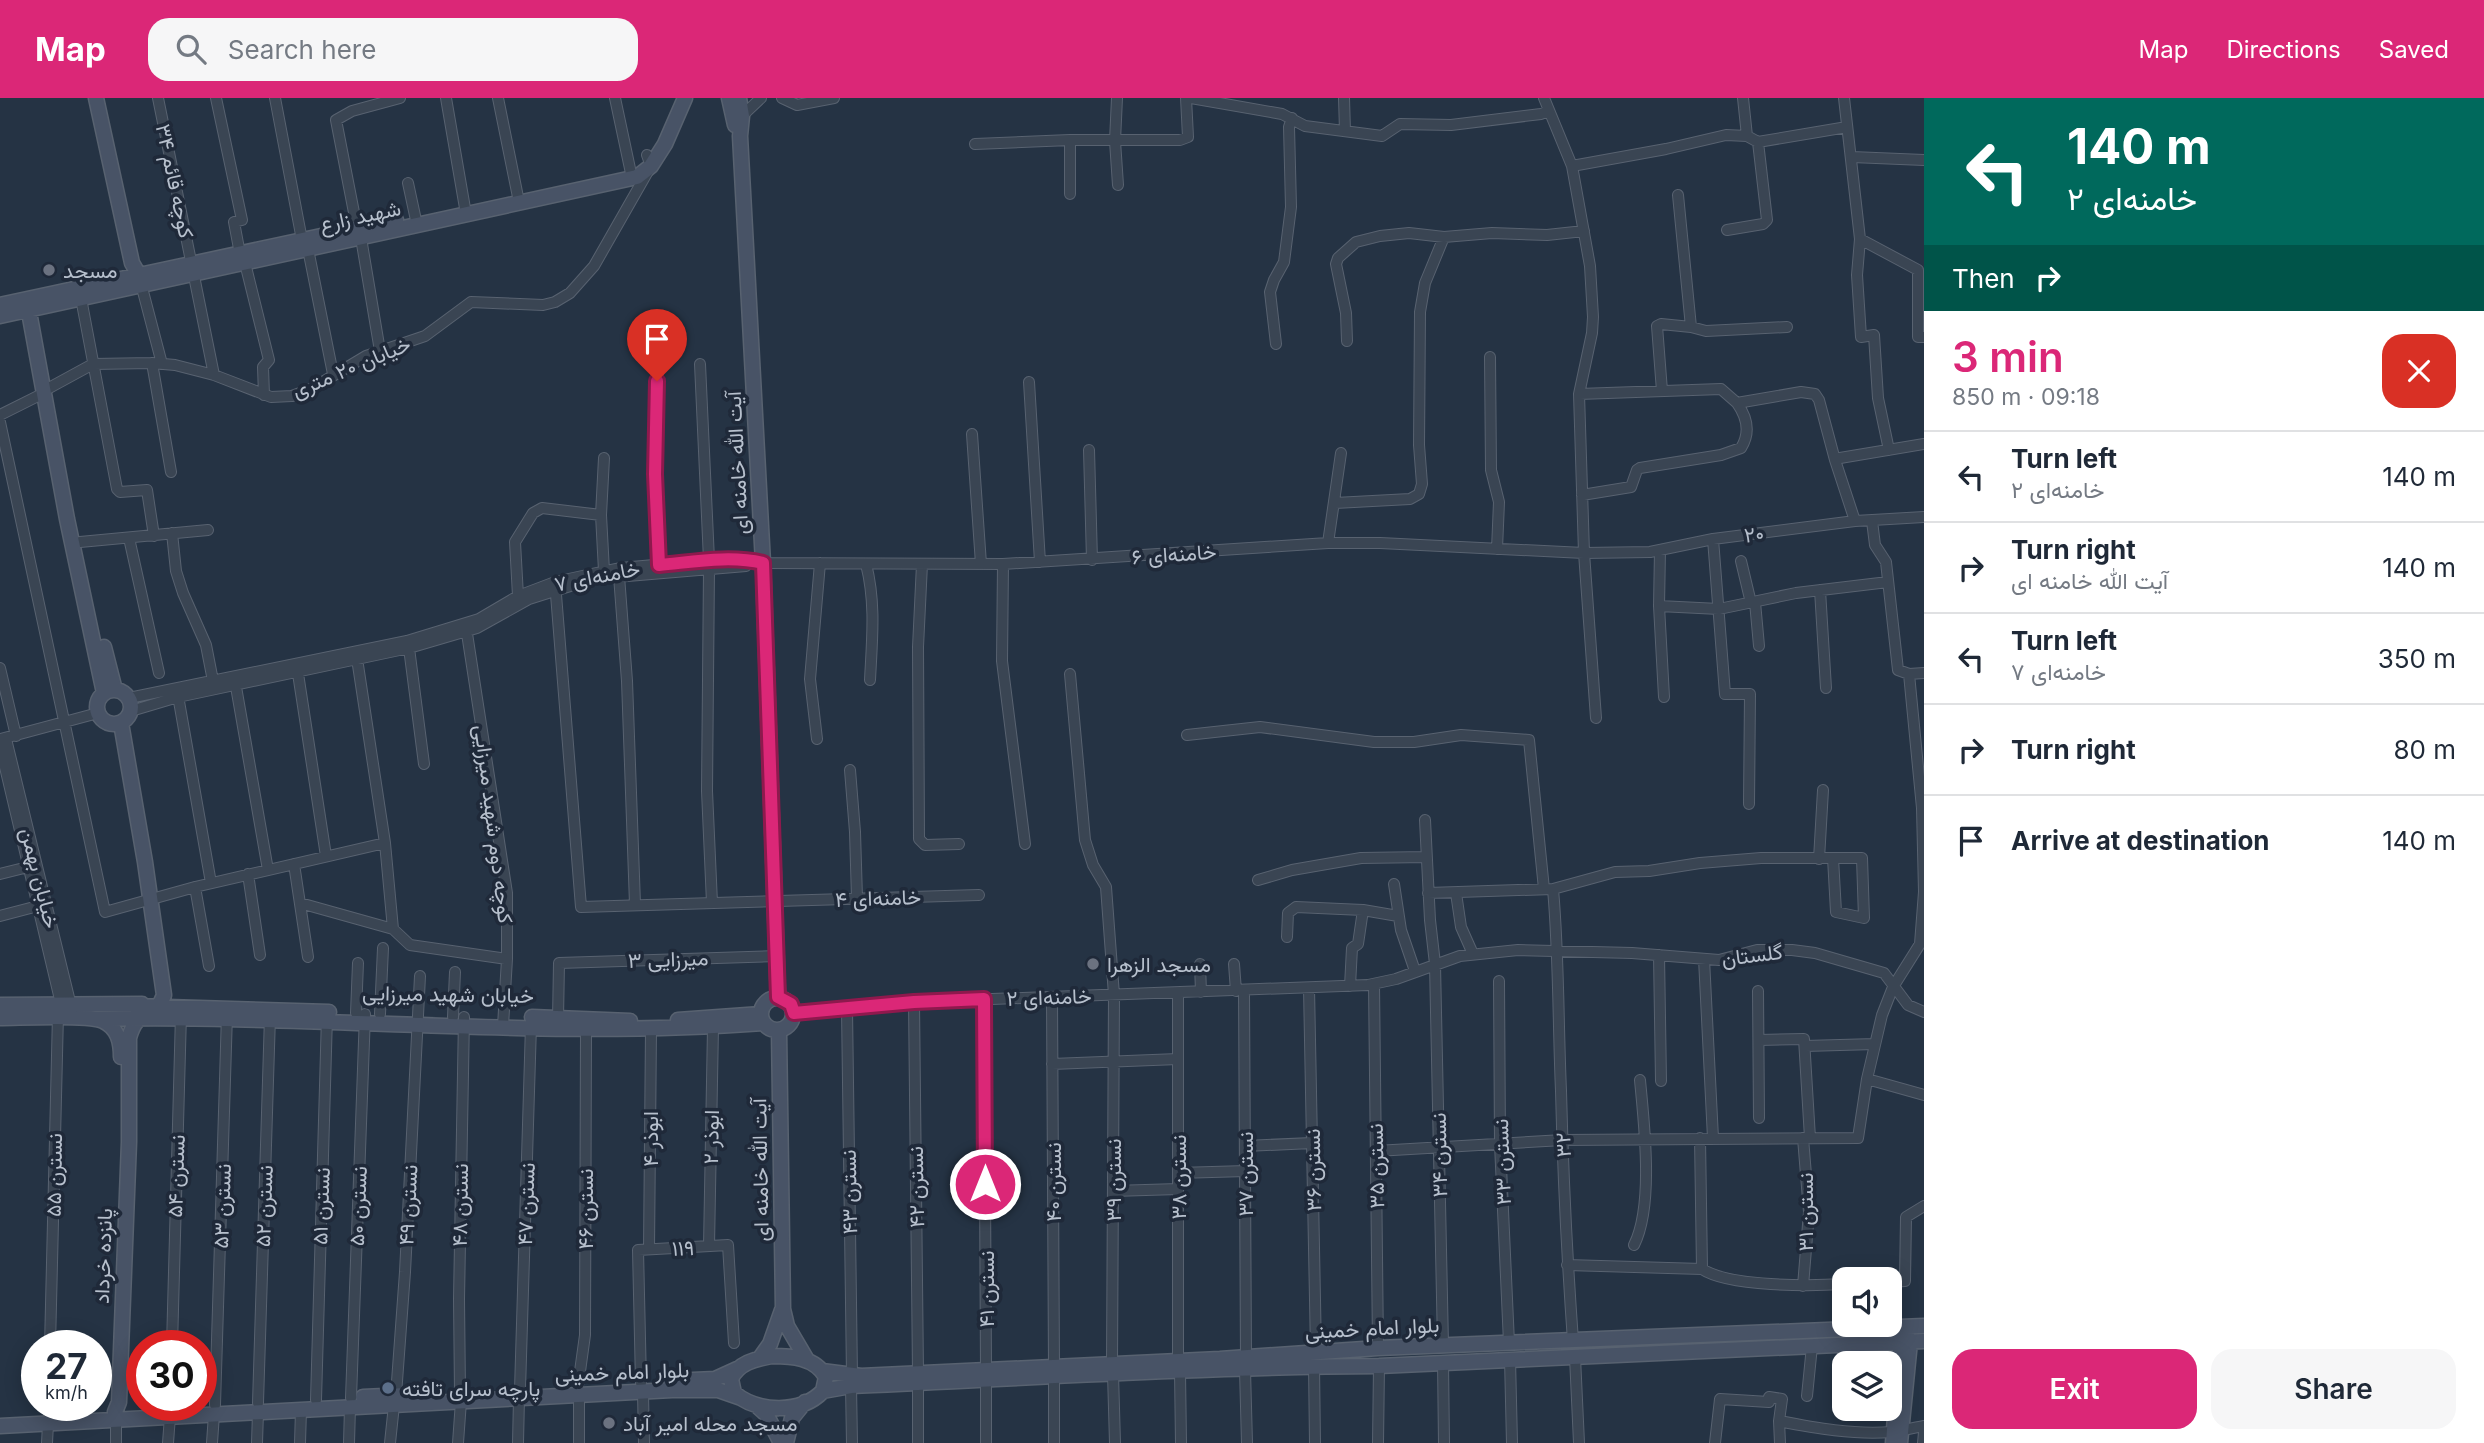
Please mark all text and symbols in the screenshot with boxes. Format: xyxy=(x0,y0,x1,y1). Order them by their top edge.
search box xyxy=(148,18,638,81)
text: Map xyxy=(35,29,106,69)
icon: search xyxy=(172,30,210,68)
text: Search here xyxy=(228,34,376,65)
text: Map xyxy=(2139,35,2188,64)
text: Directions xyxy=(2226,35,2341,64)
text: Saved xyxy=(2379,35,2449,64)
text: 140 m xyxy=(2067,117,2211,176)
street label: کوچه قائم ۳۴ xyxy=(149,122,199,241)
icon: left xyxy=(1952,126,2043,217)
text: خامنه‌ای ۲ xyxy=(2067,179,2197,218)
street label: شهید زارع xyxy=(317,195,403,239)
place label: مسجد xyxy=(63,258,117,283)
icon: right xyxy=(2029,259,2067,297)
marker: مسجد xyxy=(41,262,57,278)
text: Then xyxy=(1952,263,2015,294)
pin xyxy=(627,309,687,381)
icon: arrive xyxy=(638,320,676,358)
street label: خیابان ۲۰ متری xyxy=(288,331,414,404)
text: 3 min xyxy=(1952,331,2064,382)
button: close xyxy=(2382,334,2456,408)
text: 850 m · 09:18 xyxy=(1952,383,2100,411)
street label: آیت الله خامنه ای xyxy=(721,389,753,535)
text: Turn left xyxy=(2011,443,2117,474)
icon: left xyxy=(1952,458,1990,496)
text: 140 m xyxy=(2382,461,2456,492)
text: خامنه‌ای ۲ xyxy=(2011,476,2104,504)
street label: ۲۰ xyxy=(1743,520,1765,548)
text: Turn right xyxy=(2011,534,2136,565)
street label: خامنه‌ای ۶ xyxy=(1131,539,1217,569)
icon: right xyxy=(1952,549,1990,587)
text: 140 m xyxy=(2382,552,2456,583)
street label: خامنه‌ای ۷ xyxy=(552,555,642,597)
text: آیت الله خامنه ای xyxy=(2011,567,2168,595)
text: Turn left xyxy=(2011,625,2117,656)
icon: left xyxy=(1952,640,1990,678)
text: 350 m xyxy=(2378,643,2456,674)
text: خامنه‌ای ۷ xyxy=(2011,658,2106,686)
street label: کوچه دوم شهید میرزایی xyxy=(467,723,519,925)
icon: right xyxy=(1952,731,1990,769)
text: Turn right xyxy=(2011,734,2136,765)
text: 80 m xyxy=(2393,734,2456,765)
icon: arrive xyxy=(1952,822,1990,860)
street label: خیابان بهمن xyxy=(14,825,65,931)
text: Arrive at destination xyxy=(2011,825,2270,856)
text: 140 m xyxy=(2382,825,2456,856)
street label: خامنه‌ای ۴ xyxy=(834,884,922,912)
street label: گلستان xyxy=(1720,939,1784,971)
street label: میرزایی ۳ xyxy=(627,945,709,974)
place label: مسجد الزهرا xyxy=(1107,952,1211,978)
marker: مسجد الزهرا xyxy=(1085,956,1101,972)
street label: خیابان شهید میرزایی xyxy=(362,980,534,1009)
street label: خامنه‌ای ۲ xyxy=(1006,983,1092,1011)
street label: آیت الله خامنه ای xyxy=(746,1096,774,1242)
street label: ابوذر ۲ xyxy=(698,1110,725,1165)
street label: ابوذر ۴ xyxy=(638,1111,664,1167)
street label: نسترن ۳۴ xyxy=(1426,1112,1453,1198)
street label: نسترن ۳۳ xyxy=(1488,1118,1517,1206)
street label: نسترن ۳۵ xyxy=(1363,1123,1390,1209)
street label: نسترن ۳۶ xyxy=(1300,1128,1327,1212)
street label: نسترن ۳۷ xyxy=(1233,1131,1259,1217)
street label: ۳۲ xyxy=(1550,1132,1576,1158)
street label: نسترن ۵۵ xyxy=(41,1133,68,1217)
street label: نسترن ۵۴ xyxy=(162,1134,191,1218)
street label: نسترن ۳۸ xyxy=(1166,1134,1192,1220)
street label: نسترن ۳۹ xyxy=(1101,1139,1127,1221)
street label: نسترن ۴۰ xyxy=(1041,1142,1067,1222)
street label: نسترن ۴۲ xyxy=(903,1146,930,1228)
position arrow xyxy=(948,1147,1022,1221)
street label: نسترن ۴۳ xyxy=(836,1149,863,1235)
street label: نسترن ۴۷ xyxy=(512,1162,541,1246)
street label: نسترن ۵۳ xyxy=(208,1163,237,1249)
street label: نسترن ۴۸ xyxy=(447,1163,474,1247)
street label: نسترن ۵۲ xyxy=(250,1164,279,1248)
street label: نسترن ۴۹ xyxy=(393,1164,424,1246)
street label: نسترن ۵۰ xyxy=(344,1166,373,1247)
street label: نسترن ۵۱ xyxy=(307,1167,336,1245)
street label: نسترن ۴۶ xyxy=(573,1168,599,1250)
street label: نسترن ۳۱ xyxy=(1793,1173,1819,1251)
street label: پانزده خرداد xyxy=(89,1208,119,1304)
street label: ۱۱۹ xyxy=(671,1235,695,1261)
street label: نسترن ۴۱ xyxy=(974,1251,1000,1327)
map controls xyxy=(1832,1267,1902,1421)
button: sound xyxy=(1832,1267,1902,1337)
street label: بلوار امام خمینی xyxy=(1304,1312,1440,1346)
speed limit sign: 30 xyxy=(126,1330,217,1421)
text: 27 xyxy=(45,1345,88,1387)
button: Exit xyxy=(1952,1349,2197,1429)
button: Share xyxy=(2211,1349,2456,1429)
button: layers xyxy=(1832,1351,1902,1421)
street label: بلوار امام خمینی xyxy=(554,1357,690,1389)
place label: پارچه سرای تافته xyxy=(402,1376,540,1403)
marker: پارچه سرای تافته xyxy=(380,1380,396,1396)
text: km/h xyxy=(45,1382,88,1403)
place label: مسجد محله امیر آباد xyxy=(623,1411,797,1437)
marker: مسجد محله امیر آباد xyxy=(601,1415,617,1431)

